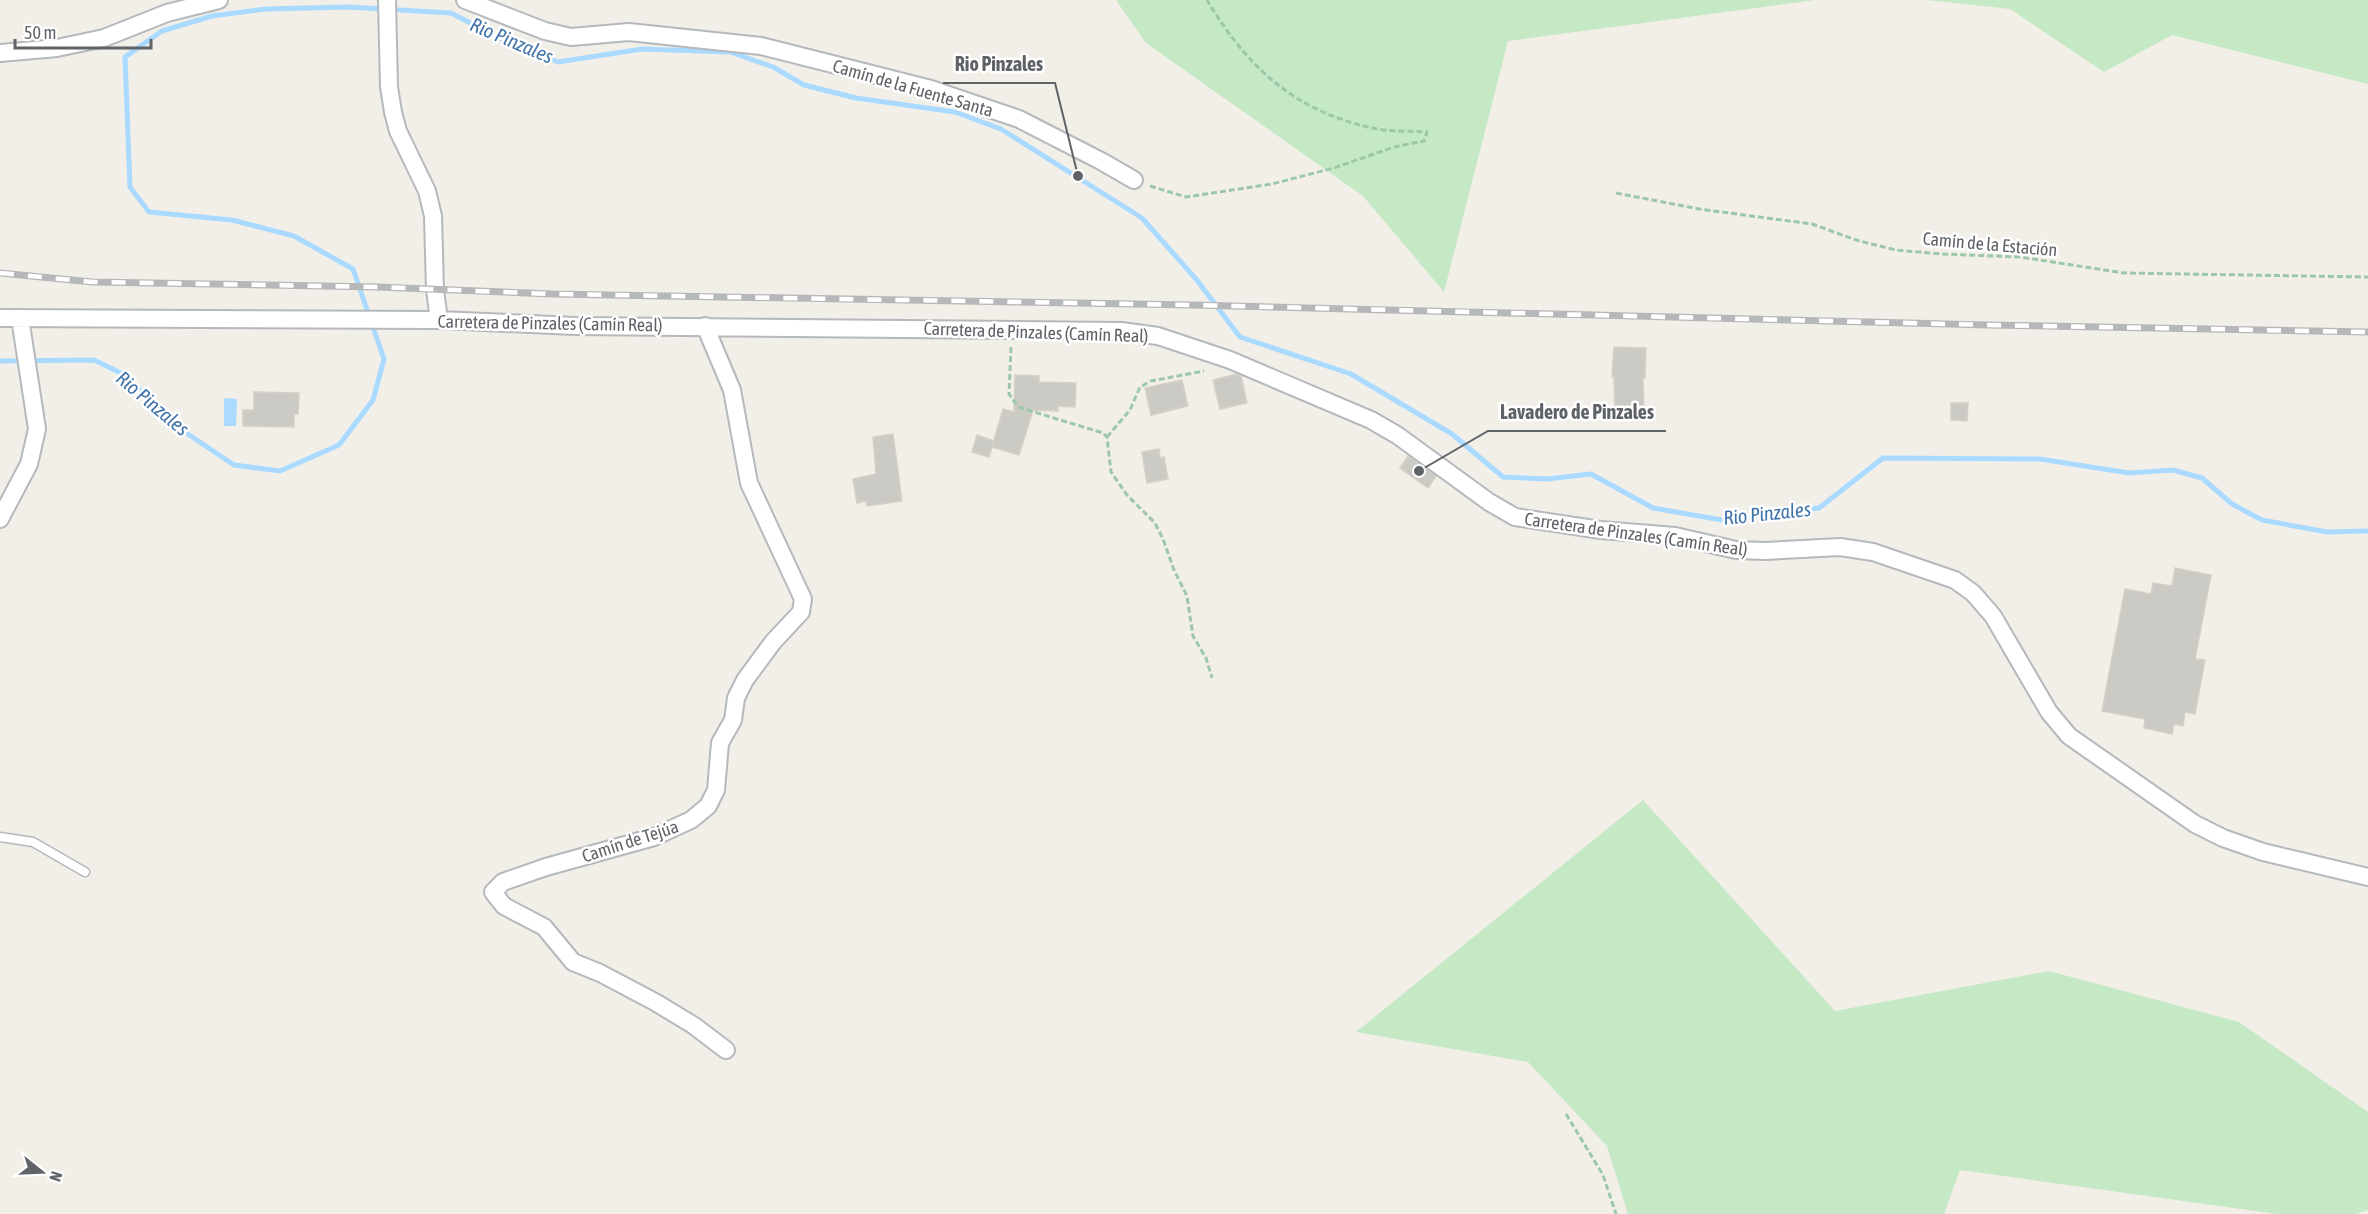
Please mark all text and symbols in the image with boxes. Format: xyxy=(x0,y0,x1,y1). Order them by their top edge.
scale bar xyxy=(15,12,152,50)
water label: Rio Pinzales xyxy=(467,12,557,68)
text: 50 m xyxy=(24,22,56,43)
callout: Rio Pinzales xyxy=(943,45,1055,83)
text: Rio Pinzales xyxy=(955,52,1043,75)
street label: Camín de la Fuente Santa xyxy=(830,55,996,121)
street label: Camín de la Estación xyxy=(1922,228,2058,260)
street label: Carretera de Pinzales (Camín Real) xyxy=(437,311,663,335)
street label: Carretera de Pinzales (Camín Real) xyxy=(923,318,1149,346)
water label: Rio Pinzales xyxy=(112,366,194,440)
callout: Lavadero de Pinzales xyxy=(1488,393,1666,431)
text: Lavadero de Pinzales xyxy=(1500,400,1654,423)
water label: Rio Pinzales xyxy=(1722,497,1812,529)
street label: Carretera de Pinzales (Camín Real) xyxy=(1523,508,1749,560)
street label: Camín de Tejúa xyxy=(579,816,681,866)
north arrow xyxy=(12,1142,72,1202)
text: N xyxy=(46,1169,66,1184)

